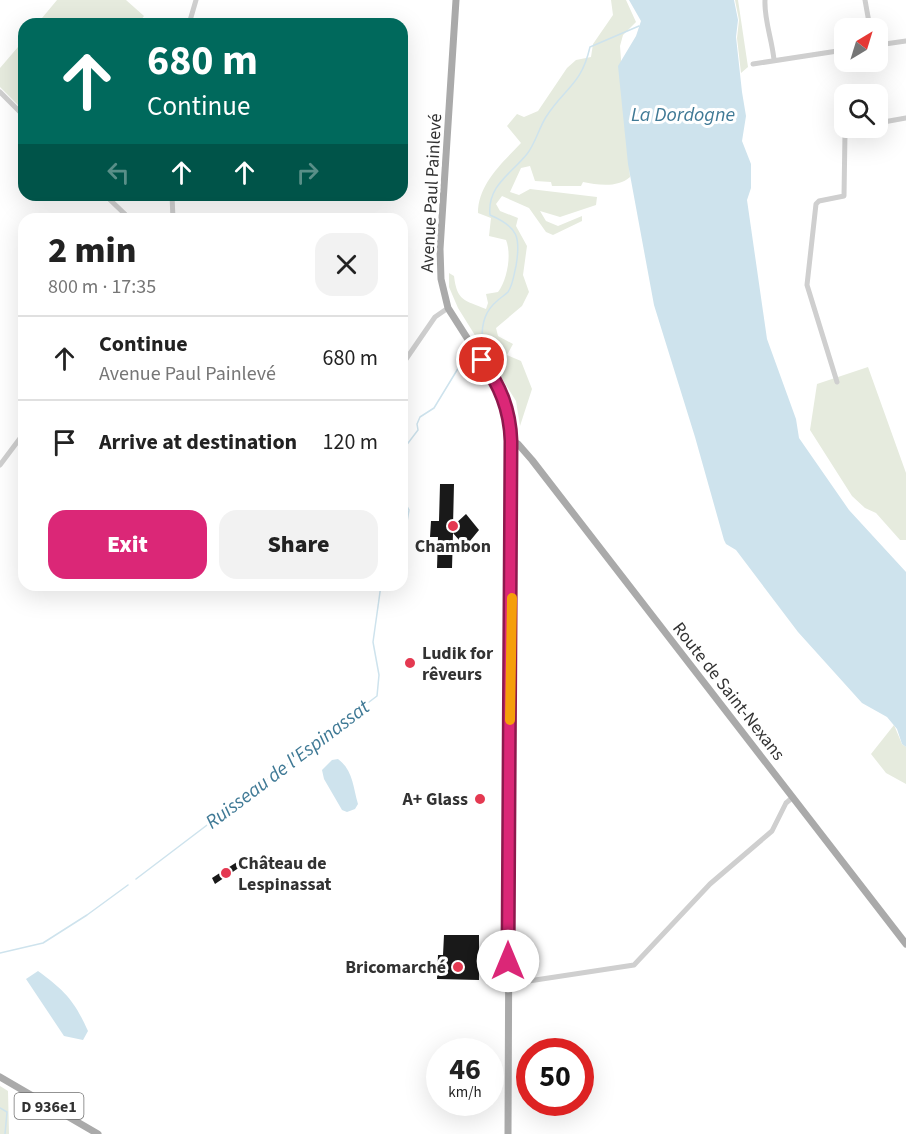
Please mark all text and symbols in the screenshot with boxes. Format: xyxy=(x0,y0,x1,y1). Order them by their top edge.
north arrow xyxy=(834,18,888,72)
map controls xyxy=(834,18,888,138)
text: 680 m xyxy=(147,31,258,91)
icon: ahead xyxy=(48,42,126,120)
button: search xyxy=(834,84,888,138)
text: Continue xyxy=(147,87,250,126)
water label: La Dordogne xyxy=(631,101,735,129)
street label: Avenue Paul Painlevé xyxy=(415,113,448,273)
icon: left xyxy=(102,156,135,189)
icon: ahead xyxy=(165,156,198,189)
icon: ahead xyxy=(228,156,261,189)
icon: right xyxy=(291,156,324,189)
text: 2 min xyxy=(48,225,136,276)
button: close xyxy=(315,233,378,296)
text: 800 m · 17:35 xyxy=(48,273,156,301)
text: Continue xyxy=(99,328,188,360)
pin xyxy=(456,334,507,385)
icon: ahead xyxy=(48,342,81,375)
text: 680 m xyxy=(323,342,378,374)
icon: arrive xyxy=(465,343,498,376)
text: Avenue Paul Painlevé xyxy=(99,360,276,388)
icon: arrive xyxy=(48,426,81,459)
text: Arrive at destination xyxy=(99,426,297,458)
text: 120 m xyxy=(323,426,378,458)
button: Exit xyxy=(48,510,207,579)
button: Share xyxy=(219,510,378,579)
marker: Chambon xyxy=(446,519,460,533)
place label: Chambon xyxy=(415,534,491,559)
street label: Route de Saint-Nexans xyxy=(667,617,791,766)
place label: Ludik for rêveurs xyxy=(422,641,494,687)
marker: Ludik for rêveurs xyxy=(403,656,417,670)
water label: Ruisseau de l'Espinassat xyxy=(200,693,376,836)
place label: A+ Glass xyxy=(402,787,468,812)
marker: A+ Glass xyxy=(473,792,487,806)
place label: Château de Lespinassat xyxy=(238,851,332,897)
marker: Château de Lespinassat xyxy=(219,866,233,880)
position arrow xyxy=(476,929,540,993)
place label: Bricomarché xyxy=(345,955,446,980)
marker: Bricomarché xyxy=(451,960,465,974)
speed limit sign: 50 xyxy=(516,1038,594,1116)
text: 46 xyxy=(449,1048,481,1091)
text: km/h xyxy=(448,1082,482,1103)
road number: D 936e1 xyxy=(14,1093,84,1119)

